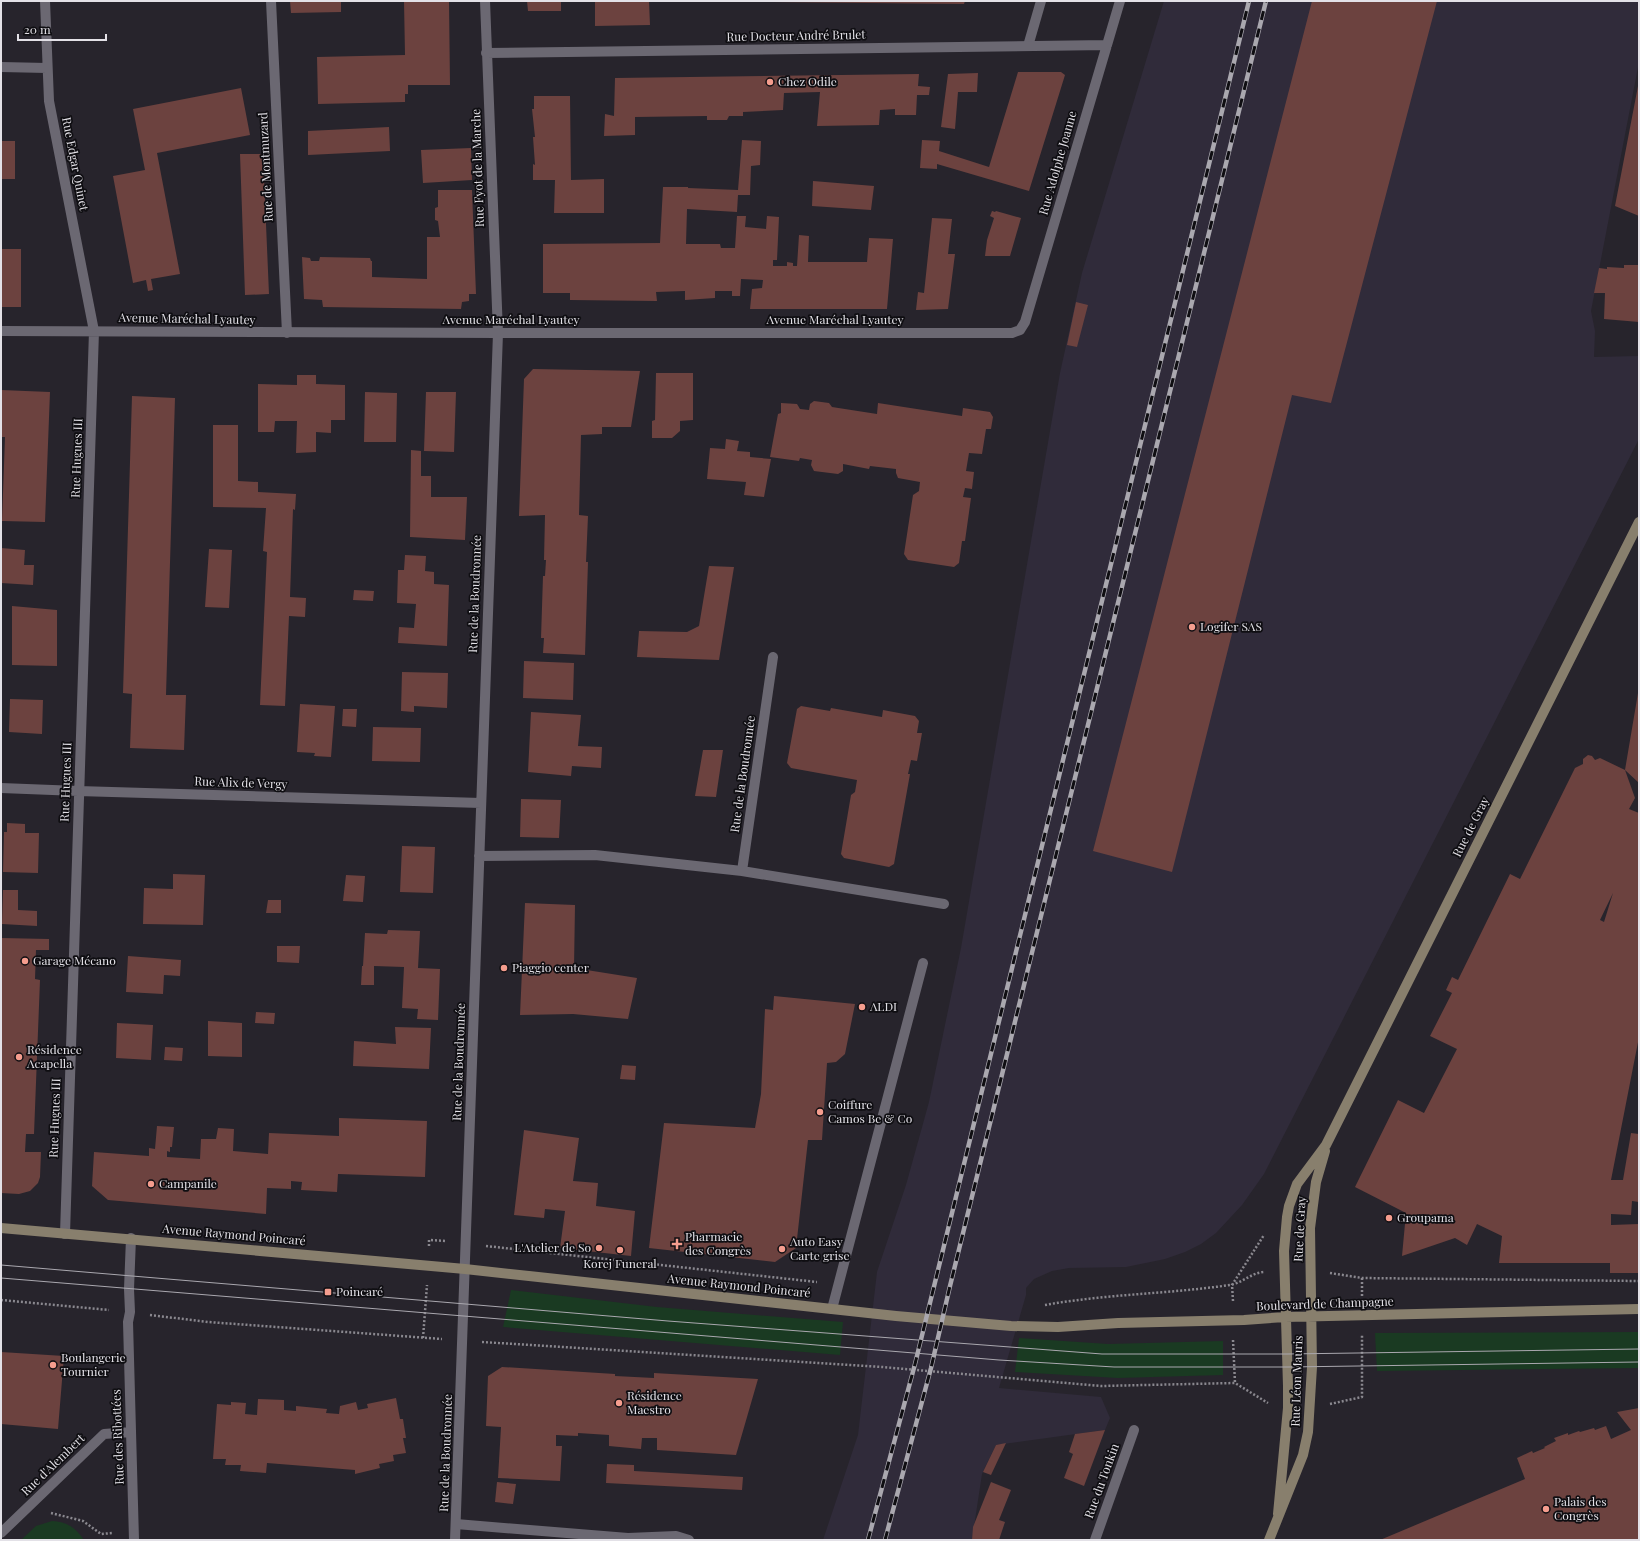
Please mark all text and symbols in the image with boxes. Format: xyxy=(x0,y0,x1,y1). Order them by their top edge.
scale bar xyxy=(18,16,106,42)
text: 20 m xyxy=(24,21,51,37)
street label: Rue Docteur André Brulet xyxy=(726,26,866,44)
place label: Chez Odile xyxy=(778,73,837,89)
marker: Chez Odile xyxy=(765,77,775,87)
street label: Rue Fyot de la Marche xyxy=(467,109,487,228)
street label: Rue Adolphe Joanne xyxy=(1035,109,1080,217)
street label: Rue de Montmuzard xyxy=(254,112,276,222)
street label: Rue Edgar Quinet xyxy=(59,116,93,213)
street label: Avenue Maréchal Lyautey xyxy=(117,309,256,327)
street label: Avenue Maréchal Lyautey xyxy=(442,311,579,327)
street label: Avenue Maréchal Lyautey xyxy=(766,311,903,327)
street label: Rue Hugues III xyxy=(67,418,85,498)
street label: Rue de la Boudronnée xyxy=(464,535,484,653)
place label: Logifer SAS xyxy=(1200,618,1262,634)
marker: Logifer SAS xyxy=(1187,622,1197,632)
street label: Rue de la Boudronnée xyxy=(726,714,758,833)
street label: Rue Hugues III xyxy=(56,742,74,822)
street label: Rue Alix de Vergy xyxy=(194,772,288,792)
street label: Rue de Gray xyxy=(1448,794,1492,859)
place label: Garage Mécano xyxy=(33,952,116,968)
marker: Garage Mécano xyxy=(20,956,30,966)
place label: Piaggio center xyxy=(512,959,590,975)
marker: Piaggio center xyxy=(499,963,509,973)
place label: ALDI xyxy=(869,998,897,1014)
marker: ALDI xyxy=(857,1002,867,1012)
street label: Rue de la Boudronnée xyxy=(448,1003,468,1121)
place label: Résidence Acapella xyxy=(26,1041,82,1071)
marker: Résidence Acapella xyxy=(14,1052,24,1062)
street label: Rue Hugues III xyxy=(45,1078,63,1158)
place label: Coiffure Camos Be & Co xyxy=(828,1096,913,1126)
marker: Coiffure Camos Be & Co xyxy=(815,1107,825,1117)
place label: Campanile xyxy=(159,1175,217,1191)
marker: Campanile xyxy=(146,1179,156,1189)
street label: Rue de Gray xyxy=(1289,1196,1309,1262)
place label: Groupama xyxy=(1397,1209,1454,1225)
marker: Groupama xyxy=(1384,1213,1394,1223)
street label: Avenue Raymond Poincaré xyxy=(161,1220,306,1248)
place label: Pharmacie des Congrès xyxy=(685,1228,751,1258)
place label: Auto Easy Carte grise xyxy=(789,1233,850,1263)
place label: L'Atelier de So xyxy=(514,1239,591,1255)
marker: Pharmacie des Congrès xyxy=(672,1239,682,1249)
marker: L'Atelier de So xyxy=(594,1243,604,1253)
marker: Auto Easy Carte grise xyxy=(777,1244,787,1254)
marker: Korej Funeral xyxy=(615,1245,625,1255)
place label: Korej Funeral xyxy=(583,1255,657,1271)
street label: Avenue Raymond Poincaré xyxy=(666,1269,811,1300)
place label: Poincaré xyxy=(336,1283,383,1299)
marker: Poincaré xyxy=(323,1287,333,1297)
street label: Boulevard de Champagne xyxy=(1256,1293,1394,1313)
street label: Rue Léon Mauris xyxy=(1286,1335,1306,1427)
place label: Boulangerie Tournier xyxy=(61,1349,126,1379)
marker: Boulangerie Tournier xyxy=(48,1360,58,1370)
place label: Résidence Maestro xyxy=(627,1387,682,1417)
street label: Rue des Ribottées xyxy=(107,1389,127,1485)
street label: Rue de la Boudronnée xyxy=(435,1394,455,1512)
marker: Résidence Maestro xyxy=(614,1398,624,1408)
street label: Rue d'Alembert xyxy=(17,1429,88,1499)
street label: Rue du Tonkin xyxy=(1080,1441,1122,1520)
place label: Palais des Congrès xyxy=(1554,1493,1607,1523)
marker: Palais des Congrès xyxy=(1541,1504,1551,1514)

